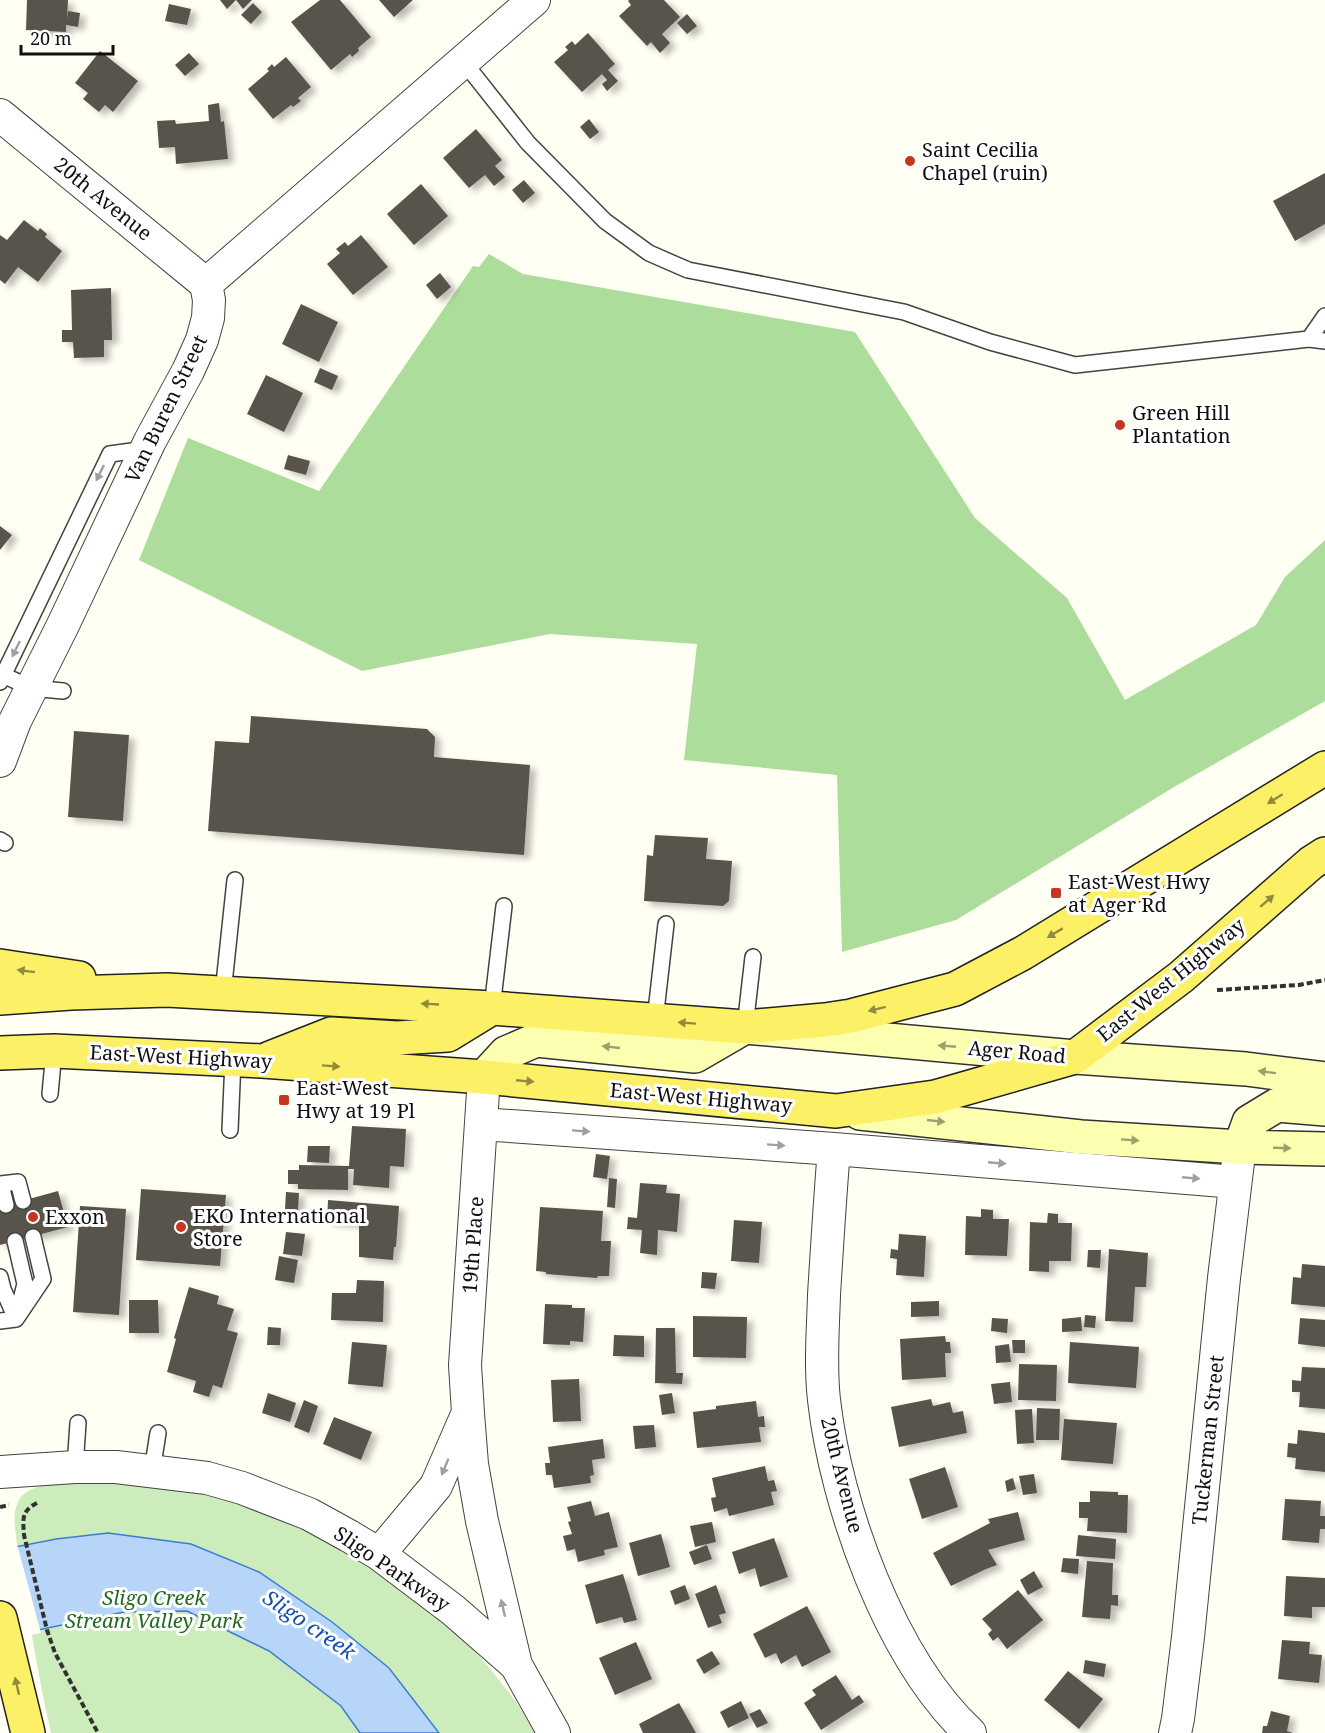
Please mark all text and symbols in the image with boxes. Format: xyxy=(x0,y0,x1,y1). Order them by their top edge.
scale bar xyxy=(21,18,112,56)
text: 20 m xyxy=(30,26,72,50)
place label: Saint Cecilia Chapel (ruin) xyxy=(922,136,1048,186)
street label: 20th Avenue xyxy=(49,151,158,246)
marker: Saint Cecilia Chapel (ruin) xyxy=(903,154,917,168)
street label: Van Buren Street xyxy=(118,330,213,487)
place label: Green Hill Plantation xyxy=(1132,399,1231,449)
marker: Green Hill Plantation xyxy=(1113,418,1127,432)
one-way arrow xyxy=(96,465,105,482)
one-way arrow xyxy=(11,641,20,658)
one-way arrow xyxy=(1267,793,1283,804)
place label: East-West Hwy at Ager Rd xyxy=(1068,868,1211,918)
marker: East-West Hwy at Ager Rd xyxy=(1049,886,1063,900)
one-way arrow xyxy=(1260,895,1275,908)
street label: East-West Highway xyxy=(1091,911,1251,1048)
one-way arrow xyxy=(1047,928,1063,939)
one-way arrow xyxy=(16,966,35,976)
one-way arrow xyxy=(420,1000,439,1009)
one-way arrow xyxy=(868,1004,886,1014)
one-way arrow xyxy=(678,1018,697,1027)
street label: Ager Road xyxy=(967,1034,1067,1069)
street label: East-West Highway xyxy=(89,1038,274,1075)
one-way arrow xyxy=(938,1041,957,1050)
one-way arrow xyxy=(601,1042,620,1052)
one-way arrow xyxy=(322,1061,341,1071)
one-way arrow xyxy=(1257,1067,1276,1077)
place label: East-West Hwy at 19 Pl xyxy=(296,1074,415,1124)
one-way arrow xyxy=(516,1076,535,1086)
street label: East-West Highway xyxy=(609,1076,794,1119)
marker: East-West Hwy at 19 Pl xyxy=(277,1093,291,1107)
one-way arrow xyxy=(927,1116,946,1126)
one-way arrow xyxy=(572,1126,591,1136)
one-way arrow xyxy=(1121,1135,1140,1145)
one-way arrow xyxy=(766,1140,785,1150)
one-way arrow xyxy=(1273,1143,1292,1153)
one-way arrow xyxy=(987,1158,1006,1167)
one-way arrow xyxy=(1182,1173,1201,1183)
street label: 19th Place xyxy=(456,1195,489,1294)
place label: EKO International Store xyxy=(193,1202,366,1252)
place label: Exxon xyxy=(45,1203,105,1230)
marker: Exxon xyxy=(26,1210,40,1224)
marker: EKO International Store xyxy=(174,1220,188,1234)
street label: Tuckerman Street xyxy=(1185,1354,1230,1526)
street label: 20th Avenue xyxy=(815,1414,870,1536)
one-way arrow xyxy=(439,1458,449,1476)
street label: Sligo Parkway xyxy=(329,1520,456,1618)
water label: Sligo creek xyxy=(258,1583,362,1666)
park label: Sligo Creek Stream Valley Park xyxy=(65,1584,244,1634)
one-way arrow xyxy=(497,1599,507,1617)
one-way arrow xyxy=(11,1677,21,1696)

